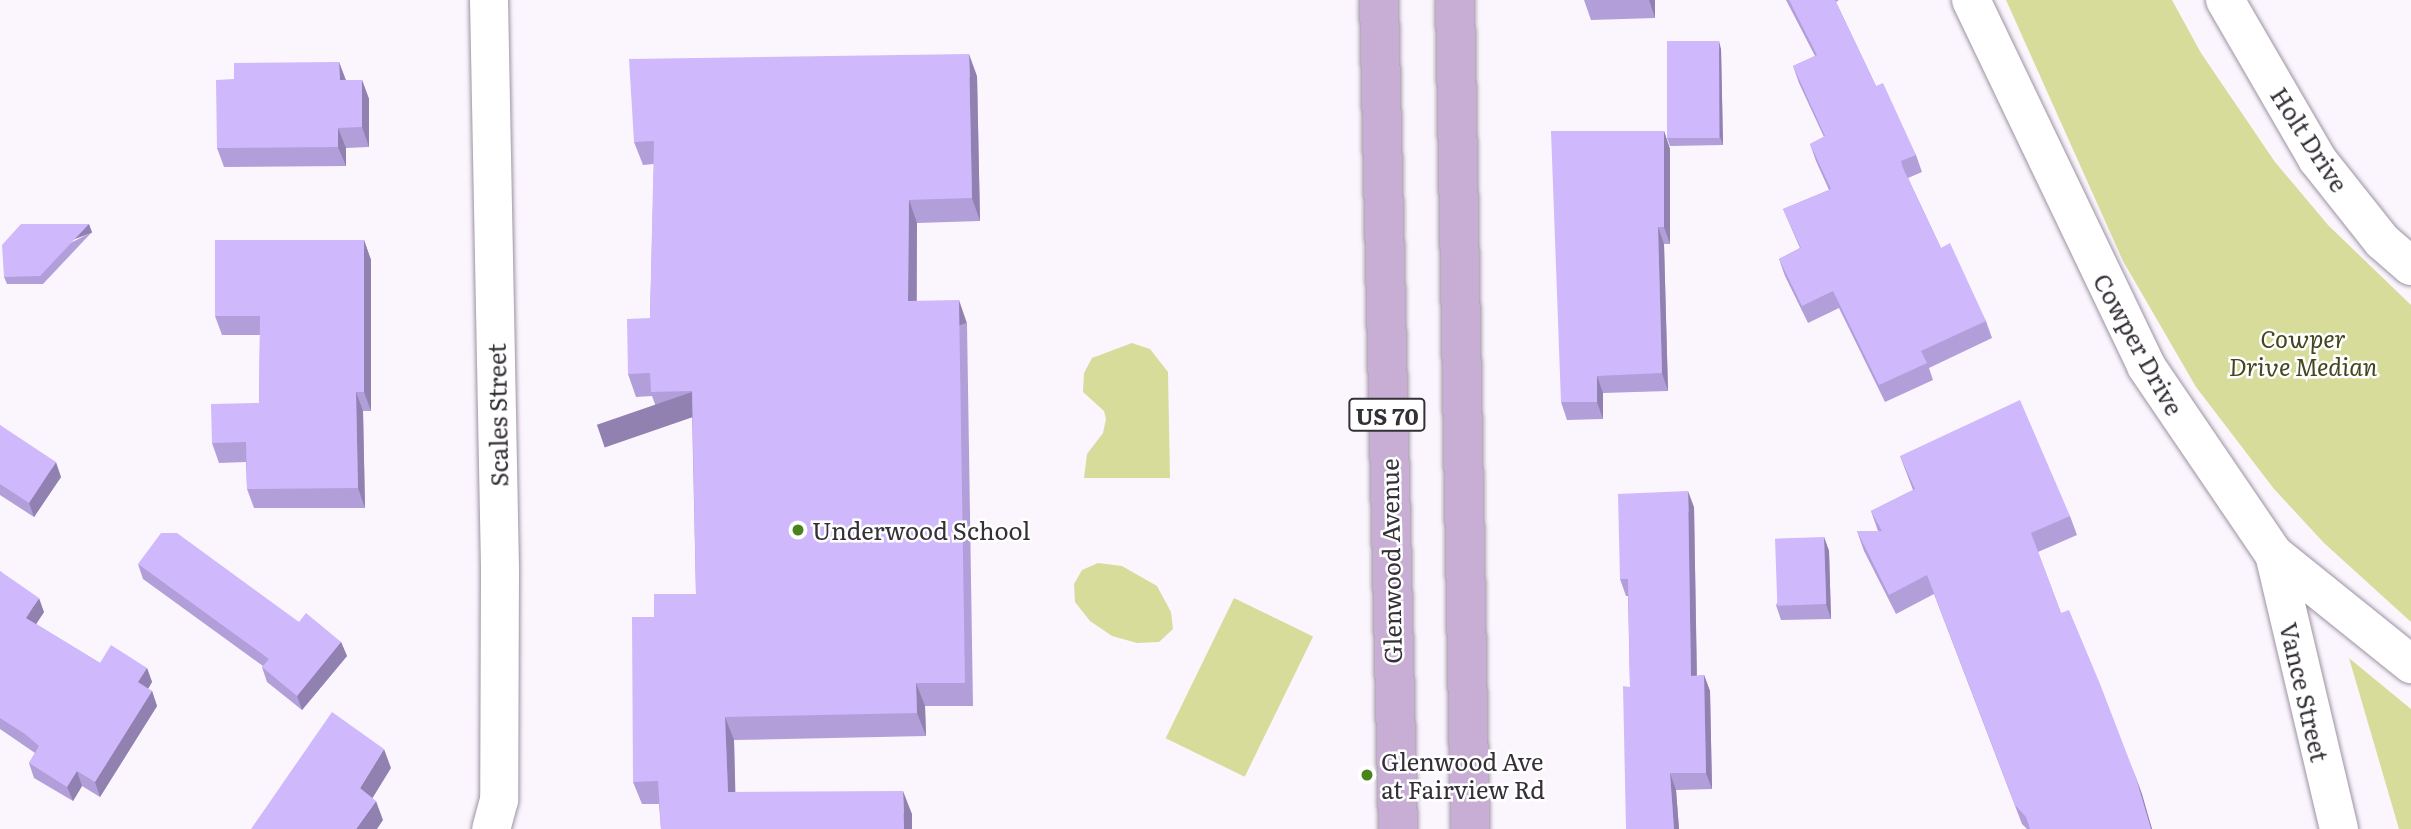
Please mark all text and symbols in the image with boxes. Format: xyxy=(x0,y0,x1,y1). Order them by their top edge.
street label: Holt Drive xyxy=(2266,81,2354,197)
street label: Cowper Drive xyxy=(2088,268,2190,420)
park label: Cowper Drive Median xyxy=(2229,324,2377,380)
street label: Scales Street xyxy=(481,343,513,487)
road number: US 70 xyxy=(1347,396,1427,434)
street label: Glenwood Avenue xyxy=(1374,458,1406,664)
place label: Underwood School xyxy=(812,516,1030,544)
marker: Underwood School xyxy=(790,522,806,538)
street label: Vance Street xyxy=(2275,619,2335,765)
place label: Glenwood Ave at Fairview Rd xyxy=(1381,747,1545,803)
marker: Glenwood Ave at Fairview Rd xyxy=(1359,767,1375,783)

